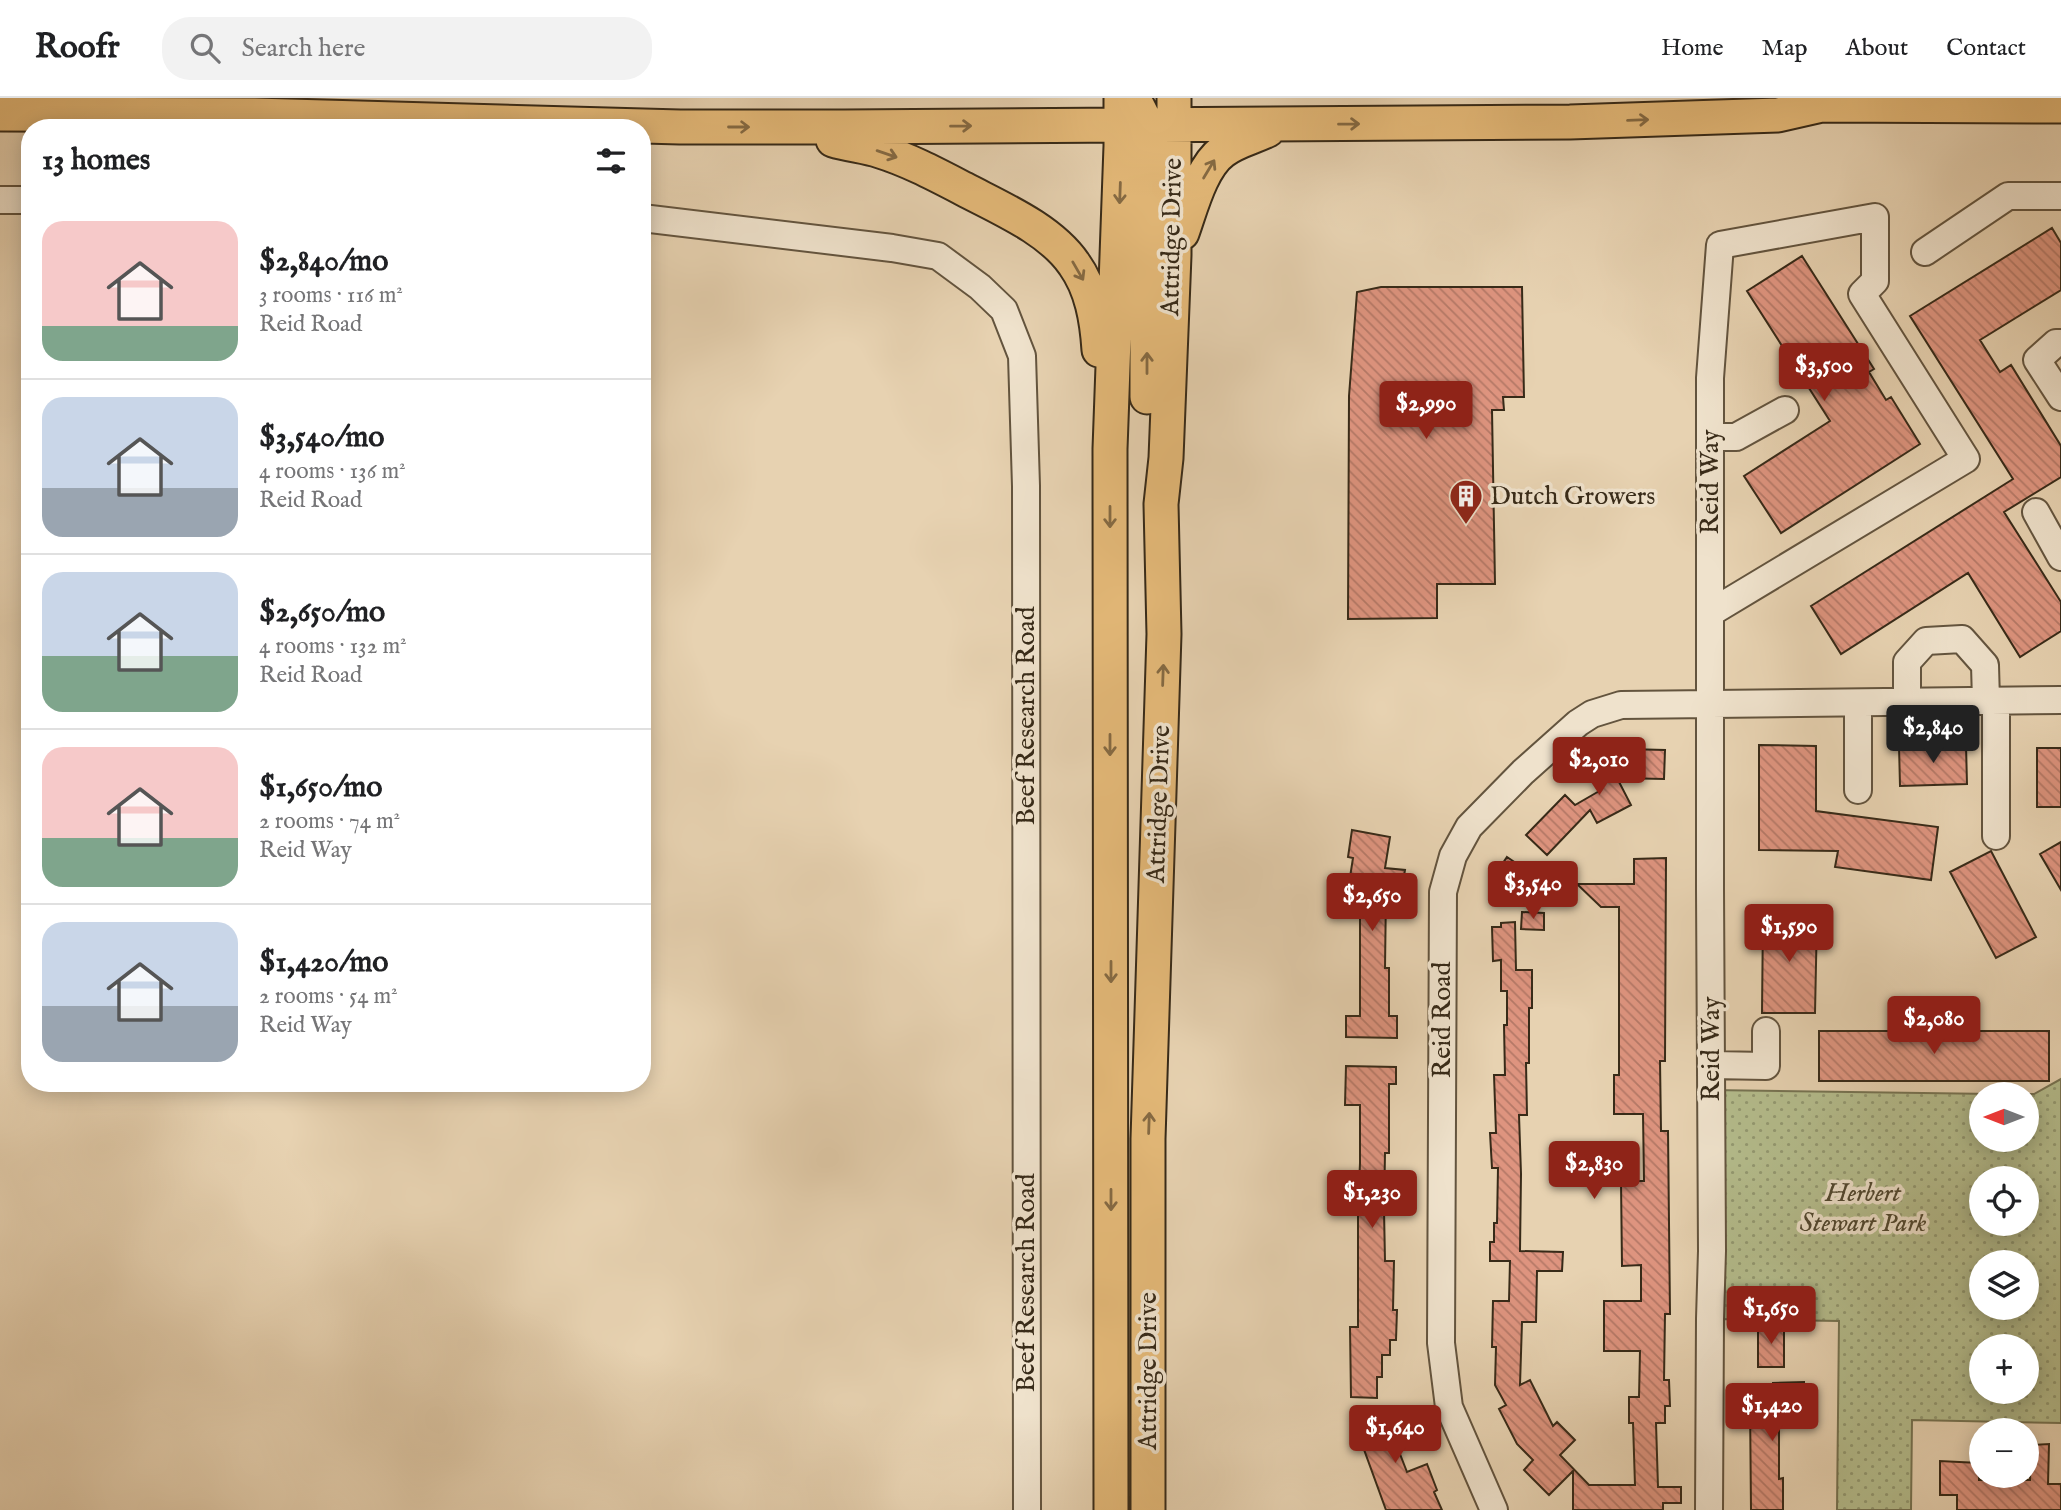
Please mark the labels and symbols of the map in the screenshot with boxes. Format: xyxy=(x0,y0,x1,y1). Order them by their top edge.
one-way arrow xyxy=(1626,113,1649,126)
one-way arrow xyxy=(1338,117,1361,131)
one-way arrow xyxy=(949,119,972,133)
one-way arrow xyxy=(727,120,750,134)
one-way arrow xyxy=(875,149,897,161)
street label: Attridge Drive xyxy=(1154,158,1190,317)
one-way arrow xyxy=(1202,160,1216,180)
one-way arrow xyxy=(1113,181,1126,204)
one-way arrow xyxy=(1071,261,1085,281)
pin: $3,500 xyxy=(1767,344,1881,403)
one-way arrow xyxy=(1140,352,1154,375)
pin: $2,990 xyxy=(1369,382,1483,441)
street label: Reid Way xyxy=(1694,429,1727,534)
building icon: Dutch Growers xyxy=(1447,477,1485,526)
place label: Dutch Growers xyxy=(1490,480,1656,513)
one-way arrow xyxy=(1103,505,1117,528)
street label: Beef Research Road xyxy=(1010,606,1043,826)
one-way arrow xyxy=(1156,664,1169,687)
pin: $2,840 xyxy=(1876,706,1990,765)
street label: Attridge Drive xyxy=(1140,724,1178,885)
one-way arrow xyxy=(1103,733,1117,756)
pin: $2,010 xyxy=(1542,738,1656,797)
pin: $3,540 xyxy=(1476,862,1590,921)
pin: $2,650 xyxy=(1315,874,1429,933)
pin: $1,590 xyxy=(1732,904,1846,964)
one-way arrow xyxy=(1104,960,1118,983)
street label: Reid Road xyxy=(1426,961,1459,1078)
street label: Reid Way xyxy=(1695,996,1728,1101)
pin: $2,080 xyxy=(1877,996,1991,1056)
north arrow xyxy=(1969,1082,2039,1152)
one-way arrow xyxy=(1142,1112,1155,1135)
pin: $2,830 xyxy=(1537,1142,1651,1201)
pin: $1,230 xyxy=(1315,1170,1429,1230)
street label: Beef Research Road xyxy=(1010,1173,1043,1393)
park label: Herbert Stewart Park xyxy=(1799,1177,1927,1240)
one-way arrow xyxy=(1104,1188,1118,1211)
pin: $1,650 xyxy=(1714,1286,1828,1346)
street label: Attridge Drive xyxy=(1132,1292,1165,1451)
pin: $1,420 xyxy=(1715,1384,1829,1443)
pin: $1,640 xyxy=(1338,1406,1452,1465)

